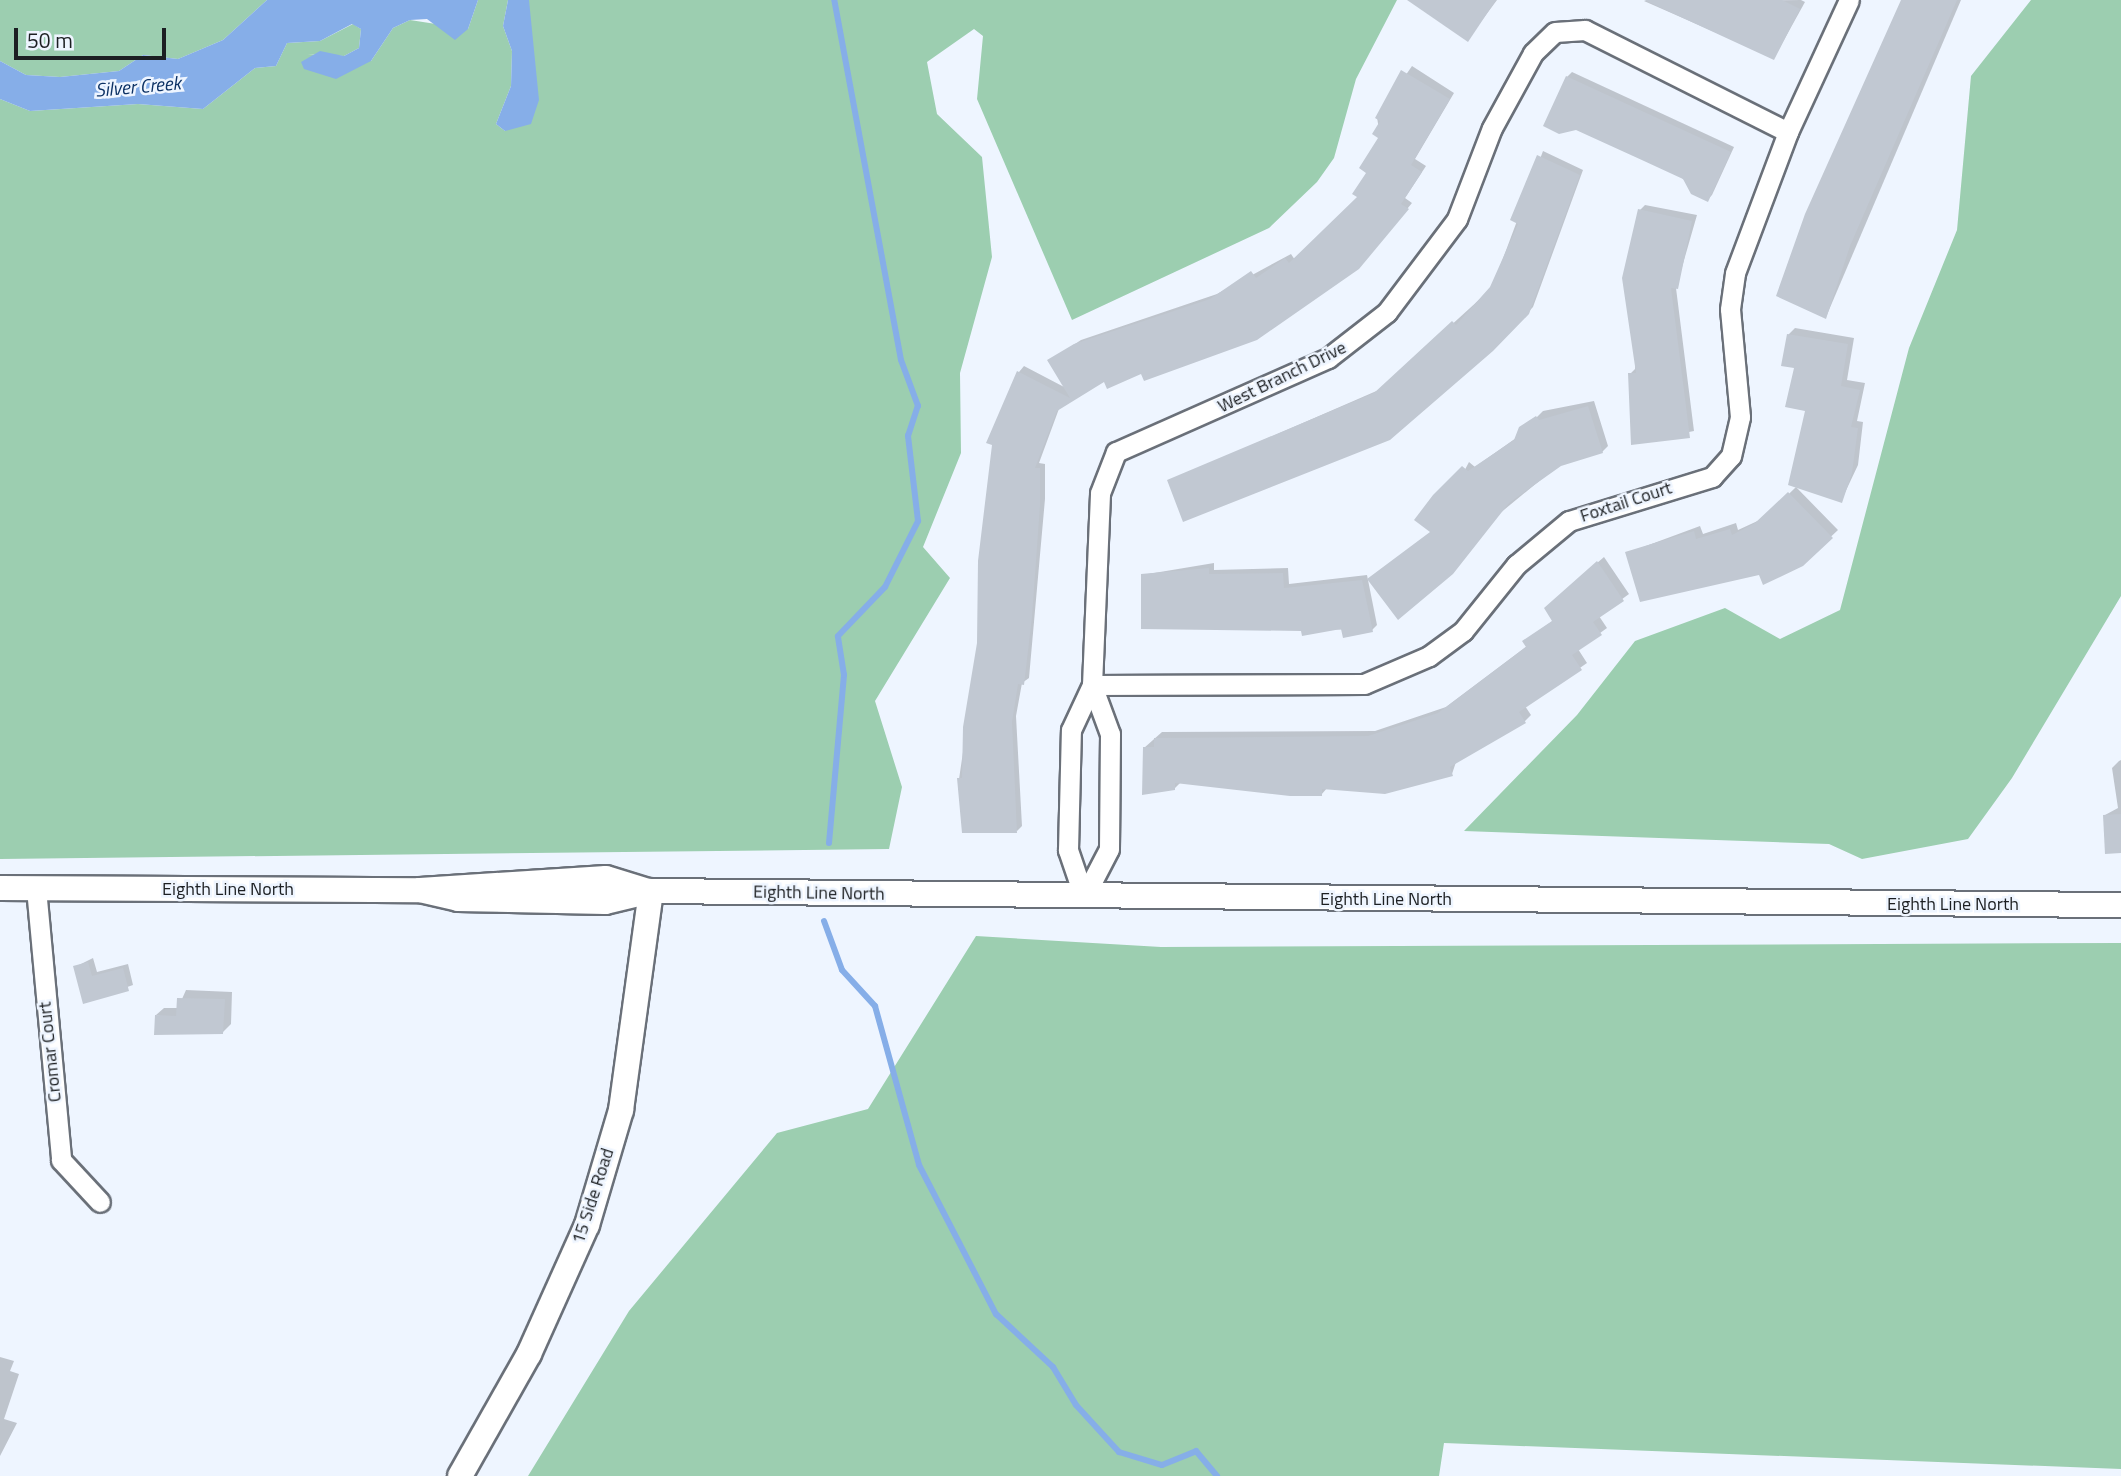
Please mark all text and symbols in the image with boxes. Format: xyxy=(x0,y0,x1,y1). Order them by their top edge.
scale bar xyxy=(18,14,170,58)
text: 50 m xyxy=(27,24,73,56)
water label: Silver Creek xyxy=(94,71,182,101)
street label: West Branch Drive xyxy=(1214,337,1350,417)
street label: Foxtail Court xyxy=(1577,477,1675,527)
street label: Eighth Line North xyxy=(162,878,294,900)
street label: Eighth Line North xyxy=(753,881,885,905)
street label: Eighth Line North xyxy=(1320,888,1452,910)
street label: Eighth Line North xyxy=(1887,893,2019,915)
street label: Cromar Court xyxy=(34,1001,66,1103)
street label: 15 Side Road xyxy=(567,1145,619,1247)

